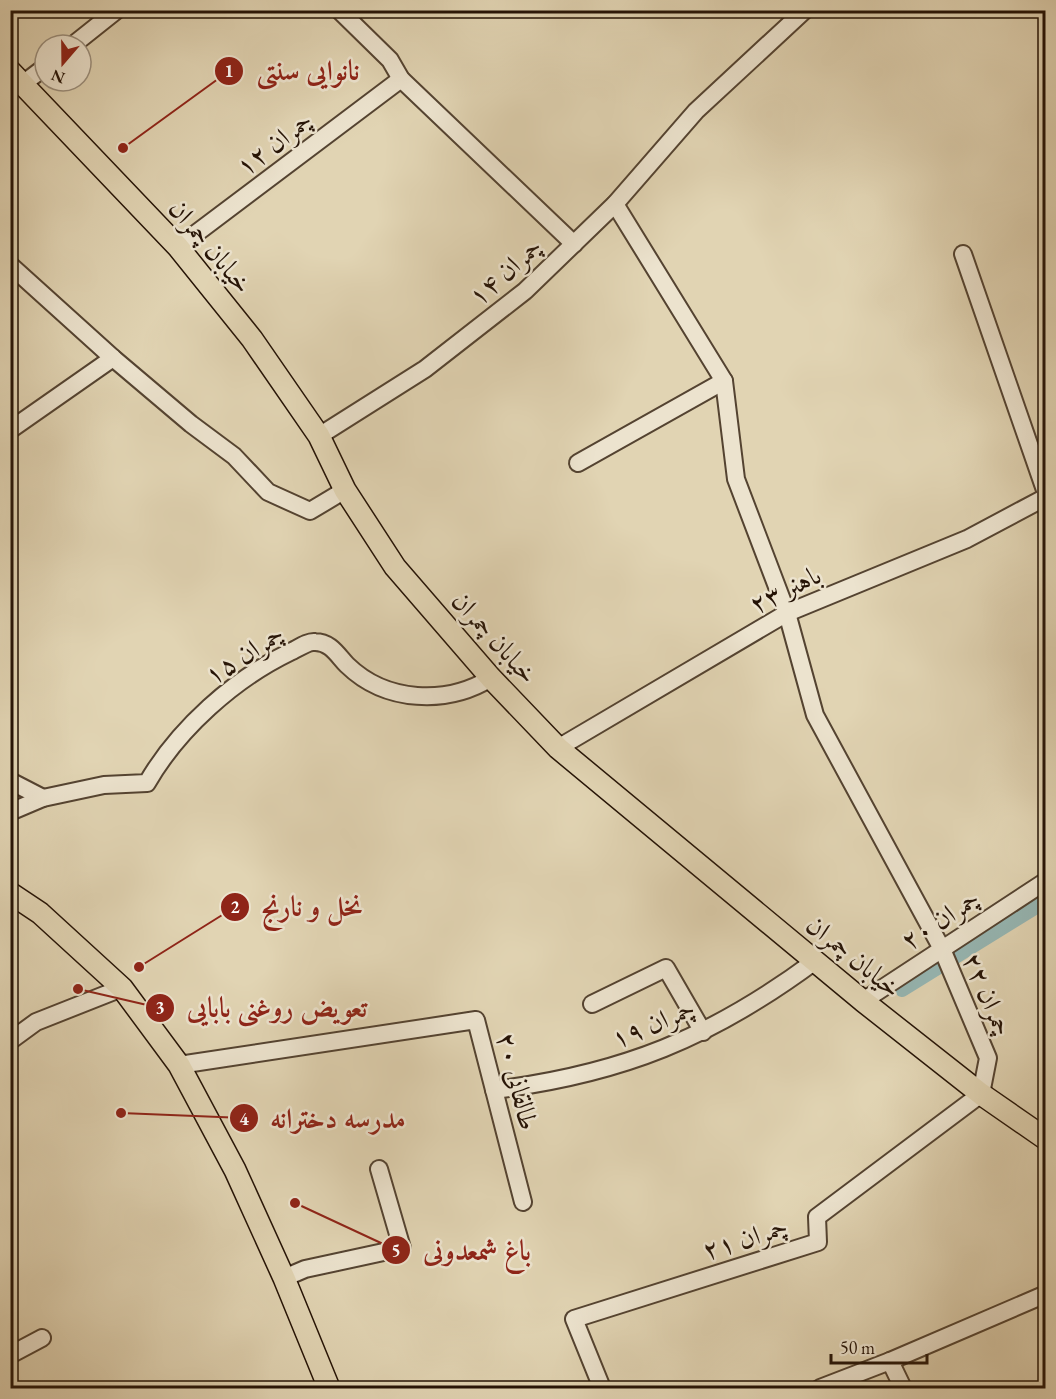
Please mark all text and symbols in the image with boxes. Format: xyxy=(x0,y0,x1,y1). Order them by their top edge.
north arrow xyxy=(33,33,93,93)
callout: نانوایی سنتی xyxy=(214,48,371,94)
text: نانوایی سنتی xyxy=(256,52,360,90)
text: 1 xyxy=(224,59,234,82)
text: N xyxy=(48,65,68,89)
street label: چمران ۱۲ xyxy=(229,103,319,183)
street label: خیابان چمران xyxy=(161,192,261,300)
street label: چمران ۱۴ xyxy=(461,229,549,313)
street label: باهنر ۲۳ xyxy=(743,557,827,621)
street label: خیابان چمران xyxy=(444,583,546,691)
street label: چمران ۱۵ xyxy=(198,616,290,692)
street label: چمران ۲۰ xyxy=(894,881,986,957)
callout: نخل و نارنج xyxy=(220,884,375,930)
text: نخل و نارنج xyxy=(261,888,363,931)
text: 2 xyxy=(230,895,240,918)
street label: خیابان چمران xyxy=(799,907,909,1005)
street label: چمران ۲۲ xyxy=(955,947,1021,1041)
callout: تعویض روغنی بابایی xyxy=(145,985,379,1031)
text: تعویض روغنی بابایی xyxy=(186,989,368,1027)
street label: چمران ۱۹ xyxy=(606,990,700,1056)
text: 3 xyxy=(155,996,165,1019)
street label: طالقانی ۲۰ xyxy=(489,1029,547,1133)
callout: مدرسه دخترانه xyxy=(229,1095,418,1141)
text: مدرسه دخترانه xyxy=(270,1100,406,1136)
text: 4 xyxy=(239,1107,249,1130)
street label: چمران ۲۱ xyxy=(698,1209,792,1267)
callout: باغ شمعدونی xyxy=(381,1227,543,1273)
text: باغ شمعدونی xyxy=(422,1232,531,1274)
text: 5 xyxy=(391,1239,401,1262)
scale bar xyxy=(831,1327,927,1365)
text: 50 m xyxy=(840,1336,875,1359)

